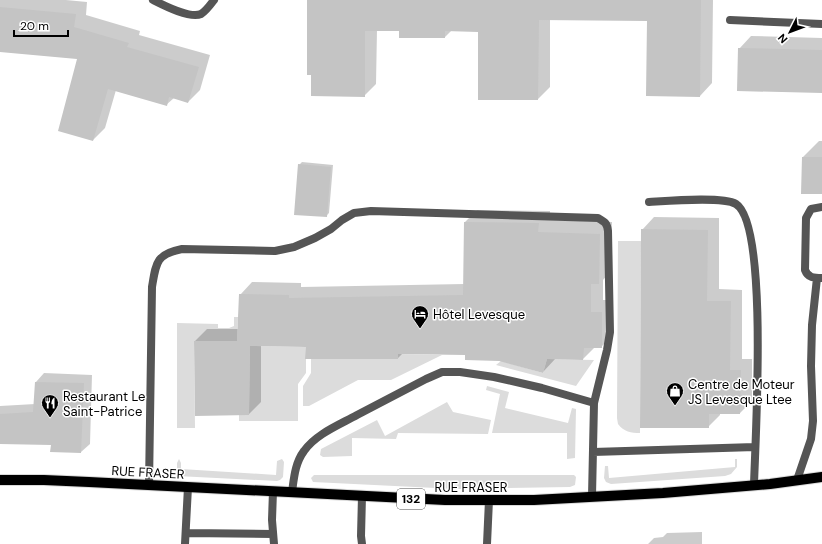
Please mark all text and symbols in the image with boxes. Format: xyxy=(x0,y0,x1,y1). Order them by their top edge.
scale bar xyxy=(14,12,68,38)
north arrow xyxy=(770,12,810,52)
text: 20 m xyxy=(20,18,49,34)
text: N xyxy=(775,31,790,46)
hotel icon: Hôtel Levesque xyxy=(410,304,430,329)
place label: Hôtel Levesque xyxy=(433,306,525,323)
place label: Centre de Moteur JS Levesque Ltee xyxy=(688,376,795,408)
shop icon: Centre de Moteur JS Levesque Ltee xyxy=(665,381,685,406)
place label: Restaurant Le Saint-Patrice xyxy=(63,388,145,420)
restaurant icon: Restaurant Le Saint-Patrice xyxy=(40,393,60,418)
street label: RUE FRASER xyxy=(111,462,185,483)
street label: RUE FRASER xyxy=(435,479,508,496)
road number: 132 xyxy=(397,489,425,509)

